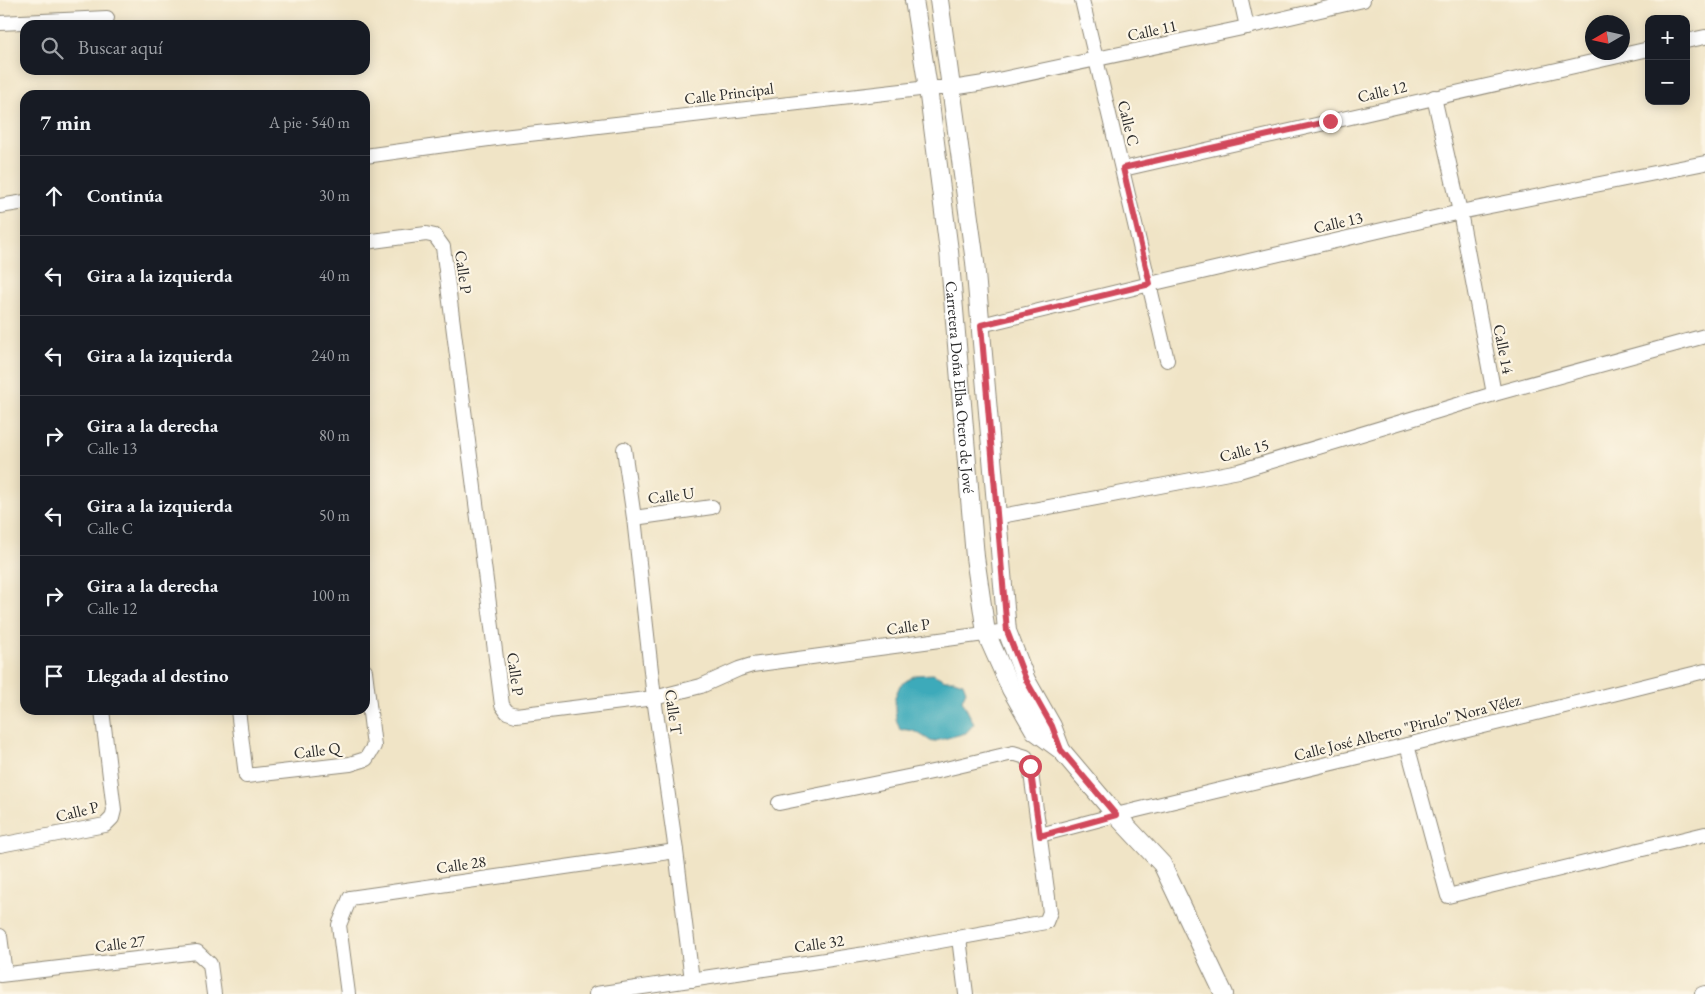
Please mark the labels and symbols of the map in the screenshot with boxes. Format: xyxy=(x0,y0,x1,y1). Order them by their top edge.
street label: Calle 11 xyxy=(1125,15,1179,46)
north arrow xyxy=(1585,15,1630,60)
street label: Calle 12 xyxy=(1355,76,1409,107)
street label: Calle Principal xyxy=(683,78,775,109)
street label: Calle C xyxy=(1113,98,1144,148)
route end xyxy=(1319,110,1342,133)
street label: Calle 13 xyxy=(1311,207,1365,238)
street label: Calle P xyxy=(450,249,477,295)
street label: Carretera Doña Elba Otero de Jové xyxy=(941,280,980,494)
street label: Calle 14 xyxy=(1488,322,1519,376)
street label: Calle 15 xyxy=(1217,434,1271,467)
street label: Calle U xyxy=(647,482,696,509)
street label: Calle P xyxy=(885,613,931,640)
street label: Calle P xyxy=(502,651,529,697)
street label: Calle T xyxy=(660,688,687,736)
street label: Calle José Alberto "Pirulo" Nora Vélez xyxy=(1292,689,1523,766)
street label: Calle Q xyxy=(292,737,344,764)
route start xyxy=(1019,755,1042,778)
street label: Calle P xyxy=(53,796,101,827)
street label: Calle 28 xyxy=(435,851,488,878)
street label: Calle 27 xyxy=(94,930,147,957)
street label: Calle 32 xyxy=(793,930,846,957)

